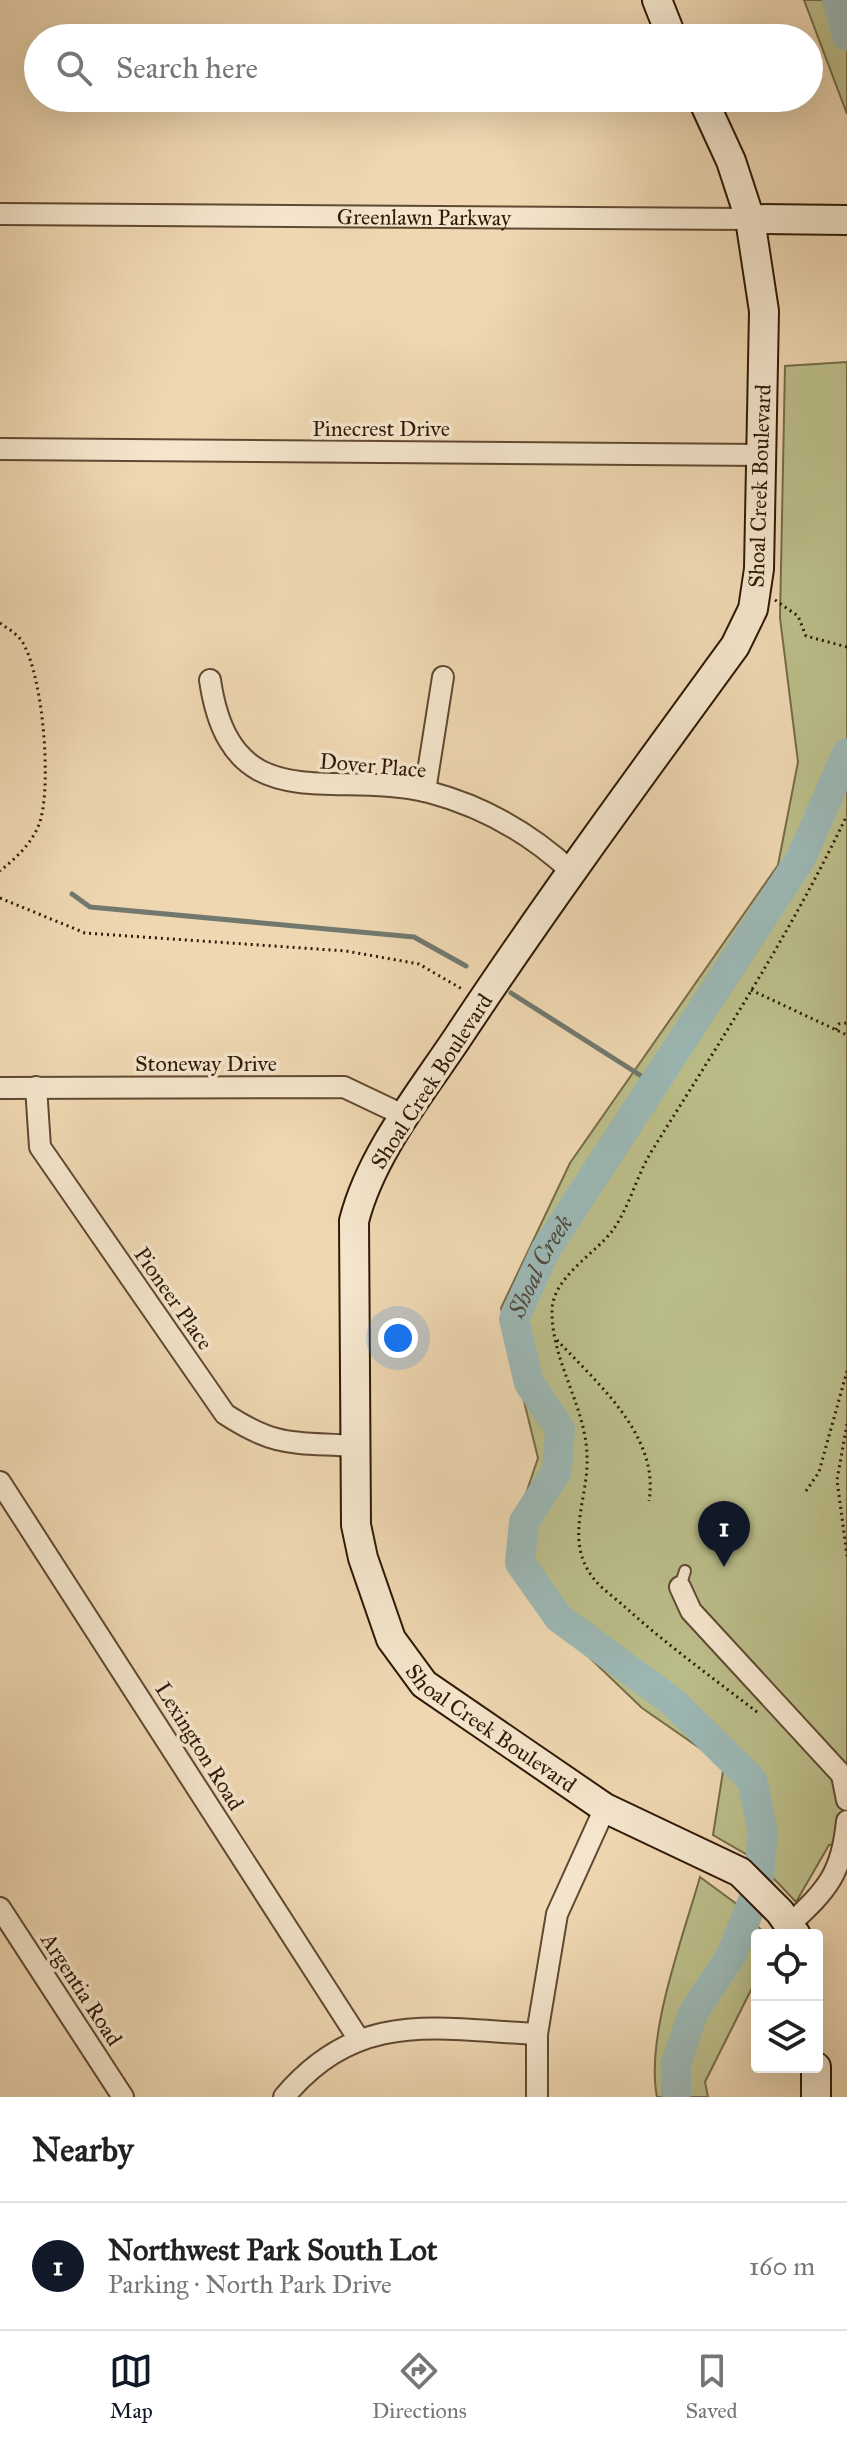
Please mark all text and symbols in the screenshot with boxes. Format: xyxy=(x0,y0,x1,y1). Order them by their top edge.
search box xyxy=(24,24,823,112)
icon: search xyxy=(52,46,96,90)
text: Search here xyxy=(116,50,258,86)
street label: Greenlawn Parkway xyxy=(337,203,512,231)
street label: Shoal Creek Boulevard xyxy=(742,384,777,588)
street label: Pinecrest Drive xyxy=(312,415,450,442)
street label: Dover Place xyxy=(318,747,428,784)
street label: Shoal Creek Boulevard xyxy=(365,988,498,1174)
street label: Stoneway Drive xyxy=(135,1050,277,1077)
water label: Shoal Creek xyxy=(501,1209,580,1323)
street label: Pioneer Place xyxy=(128,1242,219,1355)
your location xyxy=(378,1318,418,1358)
pin: 1 xyxy=(698,1501,750,1567)
street label: Shoal Creek Boulevard xyxy=(400,1659,581,1798)
street label: Lexington Road xyxy=(149,1677,250,1815)
street label: Argentia Road xyxy=(35,1927,128,2051)
map controls xyxy=(751,1929,823,2073)
button: locate xyxy=(751,1929,823,2001)
button: layers xyxy=(751,2001,823,2073)
text: Nearby xyxy=(32,2129,134,2170)
text: Northwest Park South Lot xyxy=(108,2232,437,2268)
text: 1 xyxy=(53,2250,63,2282)
text: 160 m xyxy=(749,2250,815,2282)
text: Parking · North Park Drive xyxy=(108,2268,392,2300)
tab: Map xyxy=(109,2349,153,2424)
tab: Directions xyxy=(372,2349,467,2424)
tab: Saved xyxy=(685,2349,738,2424)

